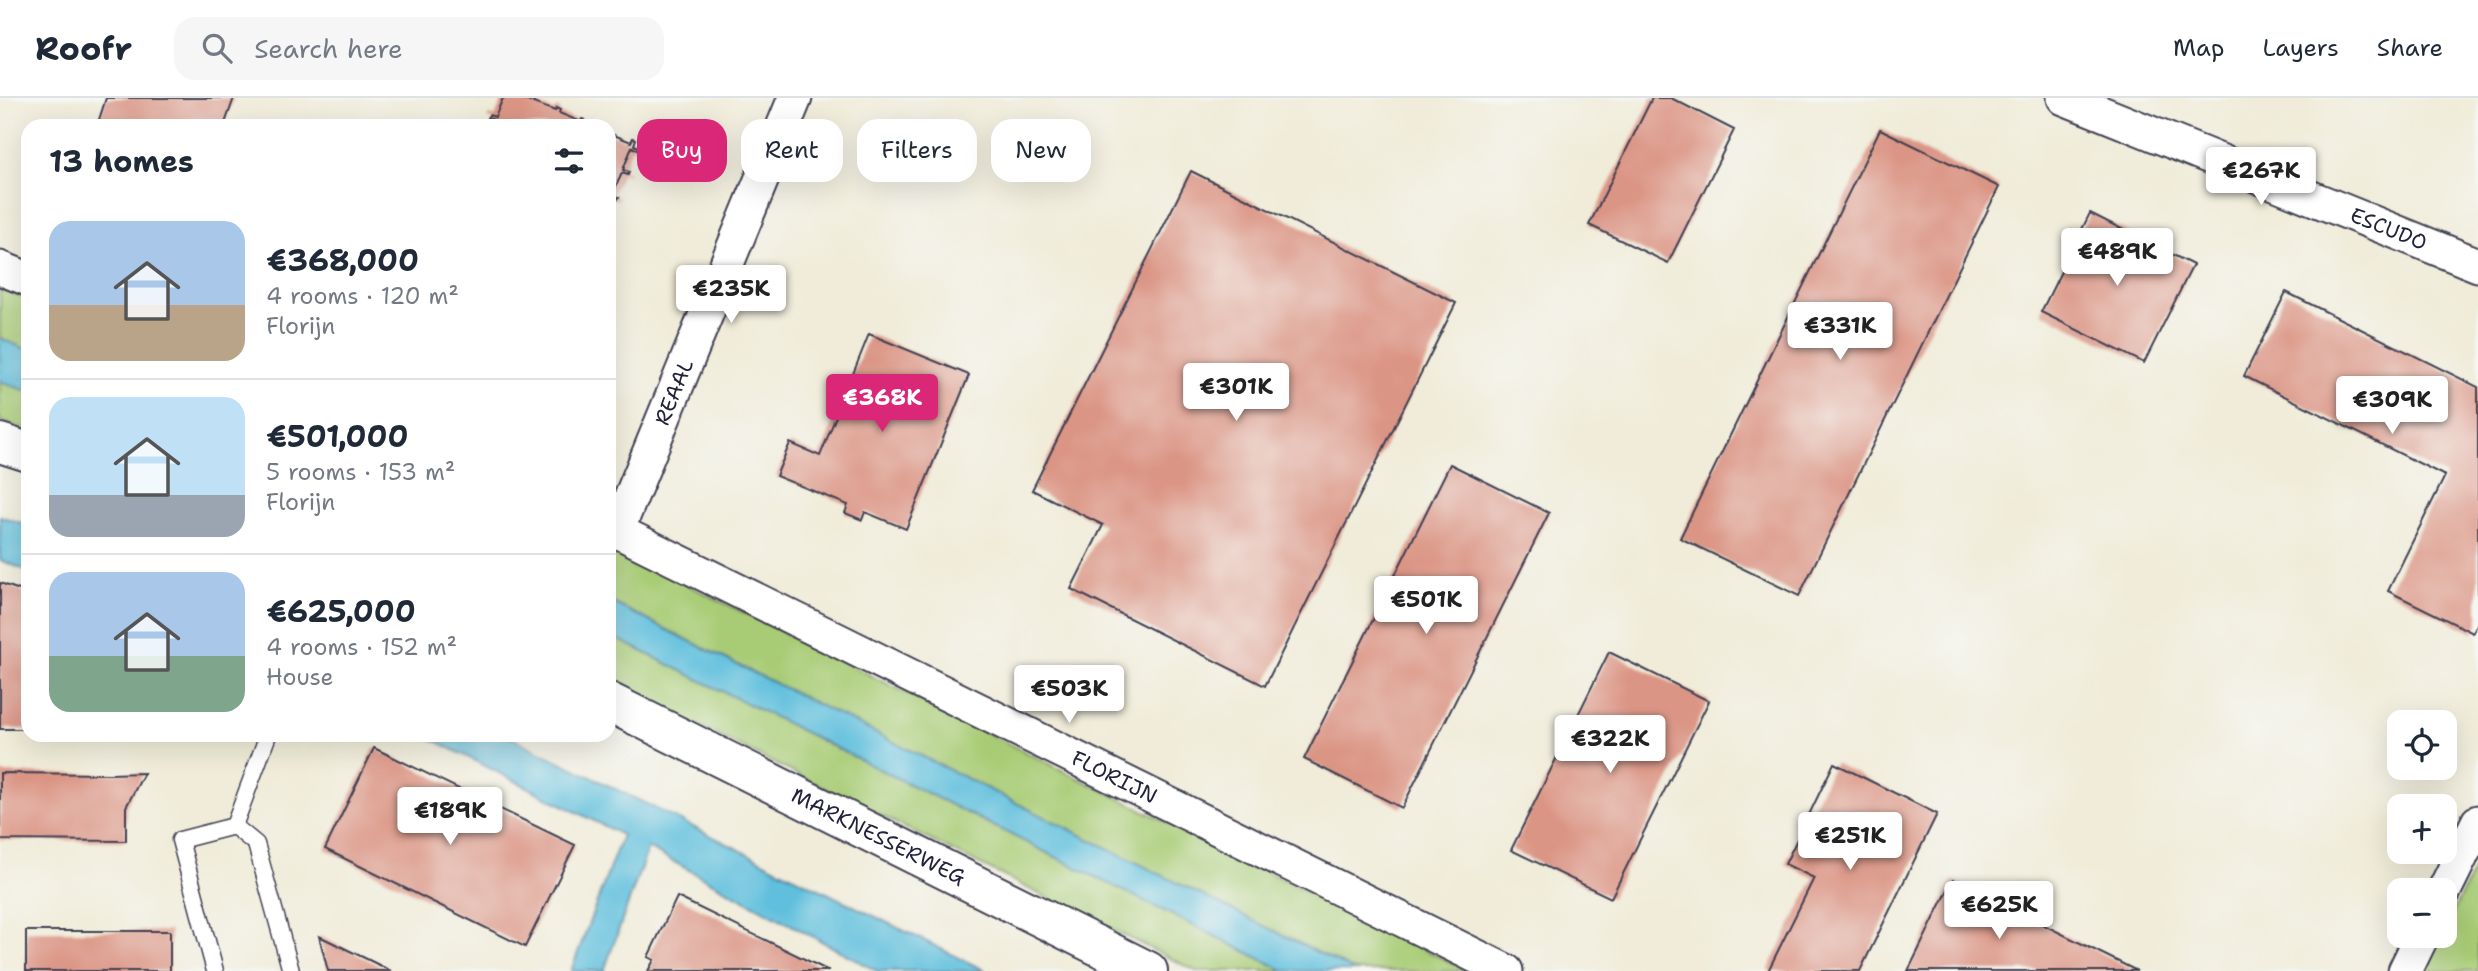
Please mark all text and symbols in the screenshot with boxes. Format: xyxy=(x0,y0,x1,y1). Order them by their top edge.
search box xyxy=(174,17,664,80)
text: Roofr xyxy=(35,26,132,71)
icon: search xyxy=(198,29,236,67)
text: Search here xyxy=(254,31,403,66)
text: Map xyxy=(2173,32,2224,64)
text: Layers xyxy=(2262,32,2339,64)
text: Share xyxy=(2377,32,2443,64)
chip: Buy xyxy=(637,119,727,182)
chip: Rent xyxy=(741,119,843,182)
chip: Filters xyxy=(857,119,977,182)
chip: New xyxy=(991,119,1091,182)
text: 13 homes xyxy=(49,141,194,182)
icon: filters xyxy=(550,142,588,180)
pin: €267K xyxy=(2212,148,2310,207)
text: €267K xyxy=(2222,155,2300,185)
street label: ESCUDO xyxy=(2346,201,2431,257)
pin: €489K xyxy=(2068,228,2166,288)
text: €489K xyxy=(2077,236,2157,266)
text: €368,000 xyxy=(266,240,419,281)
icon: home xyxy=(105,249,189,333)
pin: €235K xyxy=(682,266,780,325)
text: €235K xyxy=(692,273,770,303)
text: 4 rooms · 120 m² xyxy=(266,281,459,311)
pin: €331K xyxy=(1791,302,1889,362)
text: €331K xyxy=(1804,310,1876,340)
text: Florijn xyxy=(266,311,335,341)
street label: REAAL xyxy=(648,355,700,429)
pin: €301K xyxy=(1187,364,1285,423)
text: €301K xyxy=(1199,371,1273,401)
pin: €368K xyxy=(833,374,931,434)
pin: €309K xyxy=(2343,376,2441,436)
text: €368K xyxy=(842,382,922,412)
text: €309K xyxy=(2352,384,2432,414)
text: €501,000 xyxy=(266,416,409,457)
icon: home xyxy=(105,425,189,509)
text: 5 rooms · 153 m² xyxy=(266,457,455,487)
text: Florijn xyxy=(266,487,335,517)
pin: €501K xyxy=(1377,576,1475,636)
text: €501K xyxy=(1390,584,1462,614)
text: €625,000 xyxy=(266,591,416,632)
icon: home xyxy=(105,600,189,684)
text: 4 rooms · 152 m² xyxy=(266,632,457,662)
text: House xyxy=(266,662,334,692)
pin: €503K xyxy=(1020,666,1118,725)
text: €503K xyxy=(1030,673,1108,703)
map controls xyxy=(2387,710,2457,948)
button: locate xyxy=(2387,710,2457,780)
pin: €322K xyxy=(1561,716,1659,775)
text: €322K xyxy=(1571,723,1649,753)
street label: FLORIJN xyxy=(1067,744,1162,810)
street label: MARKNESSERWEG xyxy=(787,781,970,892)
pin: €189K xyxy=(401,788,499,847)
button: + xyxy=(2387,794,2457,864)
text: €189K xyxy=(413,795,487,825)
pin: €251K xyxy=(1801,812,1899,872)
text: €251K xyxy=(1814,820,1886,850)
button: − xyxy=(2387,878,2457,948)
pin: €625K xyxy=(1950,882,2048,941)
text: €625K xyxy=(1960,889,2038,919)

